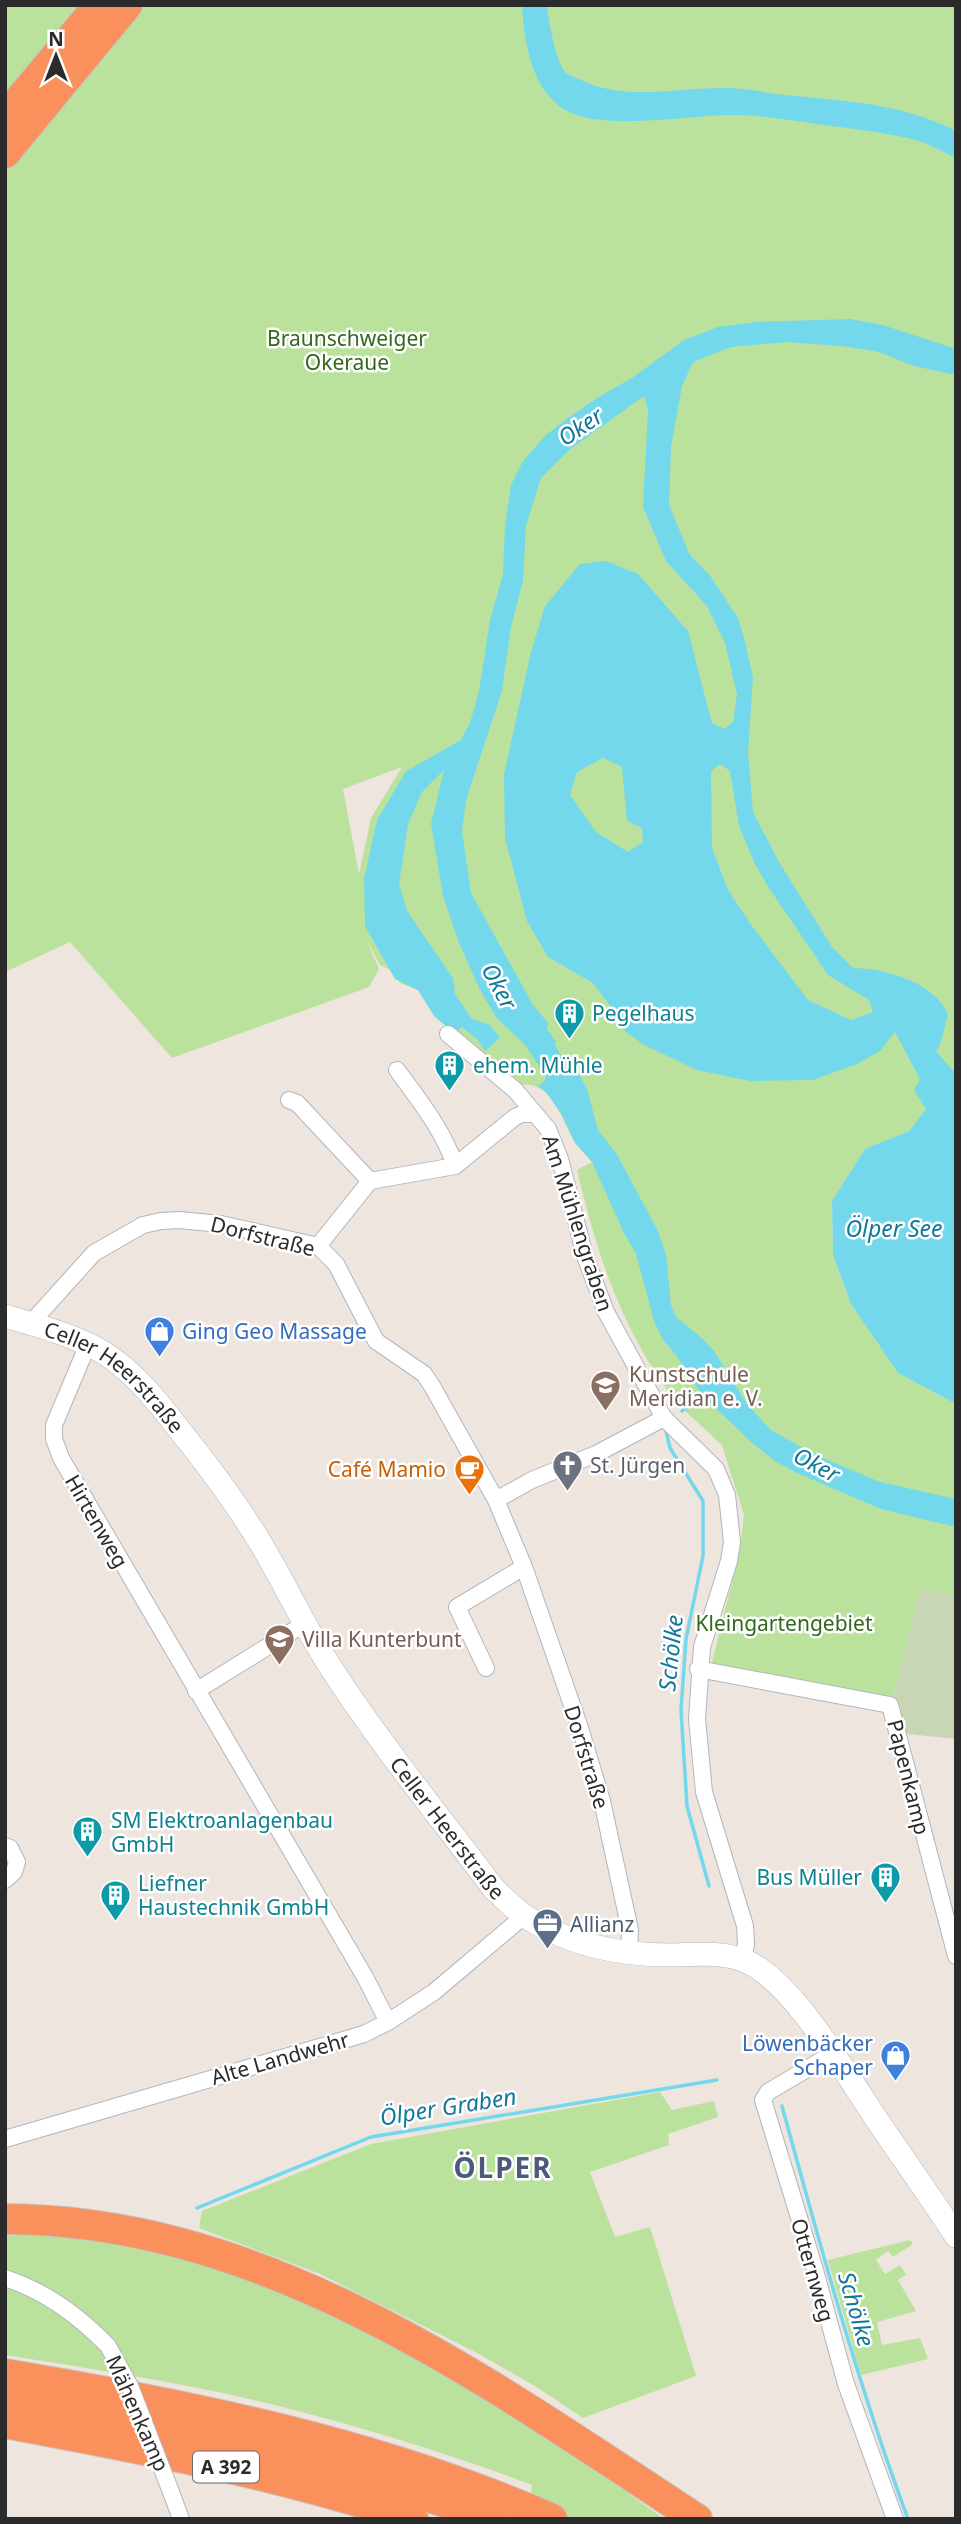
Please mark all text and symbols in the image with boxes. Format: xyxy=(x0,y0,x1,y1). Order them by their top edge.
north arrow xyxy=(21,21,91,91)
text: N xyxy=(48,26,64,52)
park label: Braunschweiger Okeraue xyxy=(267,324,427,376)
water label: Oker xyxy=(551,399,610,453)
water label: Oker xyxy=(475,957,526,1016)
building icon: Pegelhaus xyxy=(552,996,586,1040)
place label: Pegelhaus xyxy=(592,999,695,1027)
building icon: ehem. Mühle xyxy=(433,1048,467,1092)
place label: ehem. Mühle xyxy=(473,1051,603,1079)
street label: Am Mühlengraben xyxy=(536,1131,620,1315)
street label: Dorfstraße xyxy=(208,1210,318,1262)
water label: Ölper See xyxy=(845,1212,943,1244)
shop icon: Ging Geo Massage xyxy=(142,1314,176,1358)
street label: Celler Heerstraße xyxy=(41,1315,191,1439)
place label: Ging Geo Massage xyxy=(182,1317,367,1345)
place label: Kunstschule Meridian e. V. xyxy=(629,1360,763,1412)
school or university icon: Kunstschule Meridian e. V. xyxy=(589,1369,623,1413)
water label: Oker xyxy=(788,1439,847,1490)
church icon: St. Jürgen xyxy=(550,1448,584,1492)
place label: St. Jürgen xyxy=(590,1451,685,1479)
cafe icon: Café Mamio xyxy=(452,1452,486,1496)
place label: Café Mamio xyxy=(328,1455,446,1483)
street label: Hirtenweg xyxy=(59,1469,135,1573)
park label: Kleingartengebiet xyxy=(696,1609,873,1637)
water label: Schölke xyxy=(650,1613,690,1693)
school or university icon: Villa Kunterbunt xyxy=(262,1622,296,1666)
place label: Villa Kunterbunt xyxy=(302,1625,462,1653)
street label: Dorfstraße xyxy=(558,1702,616,1812)
street label: Papenkamp xyxy=(881,1716,937,1838)
street label: Celler Heerstraße xyxy=(384,1751,511,1906)
place label: SM Elektroanlagenbau GmbH xyxy=(111,1806,333,1858)
building icon: SM Elektroanlagenbau GmbH xyxy=(71,1815,105,1859)
building icon: Bus Müller xyxy=(868,1860,902,1904)
place label: Bus Müller xyxy=(756,1863,862,1891)
place label: Liefner Haustechnik GmbH xyxy=(138,1869,329,1921)
building icon: Liefner Haustechnik GmbH xyxy=(98,1878,132,1922)
office icon: Allianz xyxy=(530,1907,564,1951)
place label: Allianz xyxy=(570,1910,634,1938)
street label: Alte Landwehr xyxy=(208,2025,353,2091)
place label: Löwenbäcker Schaper xyxy=(742,2029,873,2081)
shop icon: Löwenbäcker Schaper xyxy=(879,2038,913,2082)
water label: Ölper Graben xyxy=(377,2079,519,2133)
district label: ÖLPER xyxy=(453,2148,553,2186)
street label: Otternweg xyxy=(785,2215,841,2325)
water label: Schölke xyxy=(831,2268,883,2350)
street label: Mähenkamp xyxy=(100,2351,176,2475)
road number: A 392 xyxy=(193,2452,259,2482)

